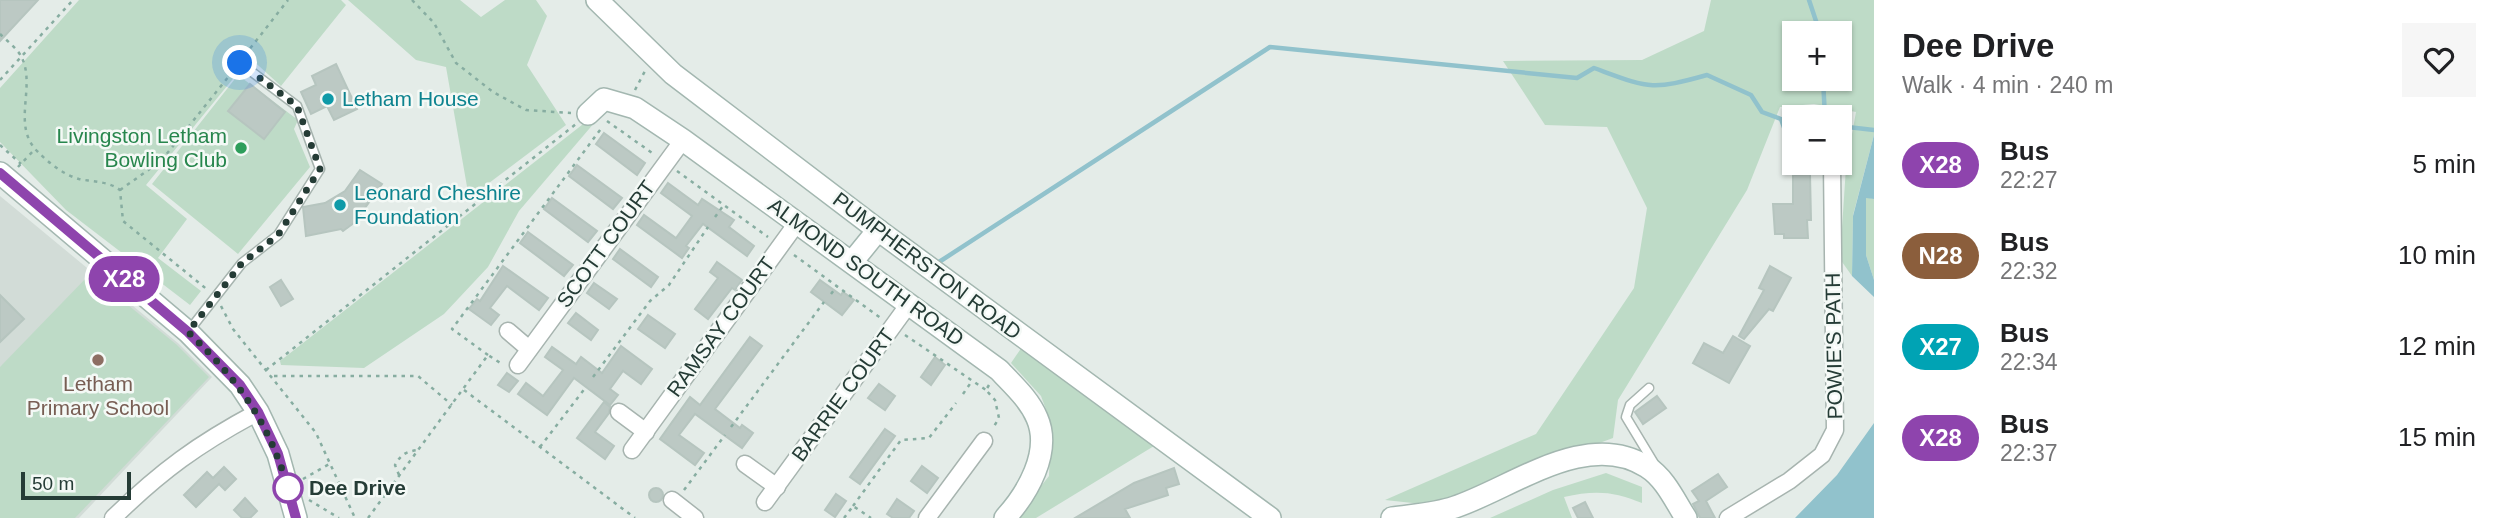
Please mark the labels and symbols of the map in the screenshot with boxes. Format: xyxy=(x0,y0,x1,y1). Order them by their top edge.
your location xyxy=(222,45,257,80)
place label: Letham House xyxy=(342,87,479,110)
marker: Letham House xyxy=(320,91,336,107)
place label: Livingston Letham Bowling Club xyxy=(57,124,227,171)
marker: Livingston Letham Bowling Club xyxy=(233,140,249,156)
street label: SCOTT COURT xyxy=(552,176,659,312)
place label: Leonard Cheshire Foundation xyxy=(354,181,521,228)
street label: PUMPHERSTON ROAD xyxy=(829,187,1026,344)
street label: ALMOND SOUTH ROAD xyxy=(764,193,968,350)
marker: Leonard Cheshire Foundation xyxy=(332,197,348,213)
street label: RAMSAY COURT xyxy=(662,252,779,401)
line badge: X28 xyxy=(84,256,164,302)
street label: POWIE'S PATH xyxy=(1821,272,1846,420)
street label: BARRIE COURT xyxy=(787,324,899,466)
marker: Letham Primary School xyxy=(90,352,106,368)
place label: Letham Primary School xyxy=(27,372,169,419)
scale bar xyxy=(21,469,131,501)
marker: Dee Drive xyxy=(273,473,303,503)
place label: Dee Drive xyxy=(309,476,406,499)

